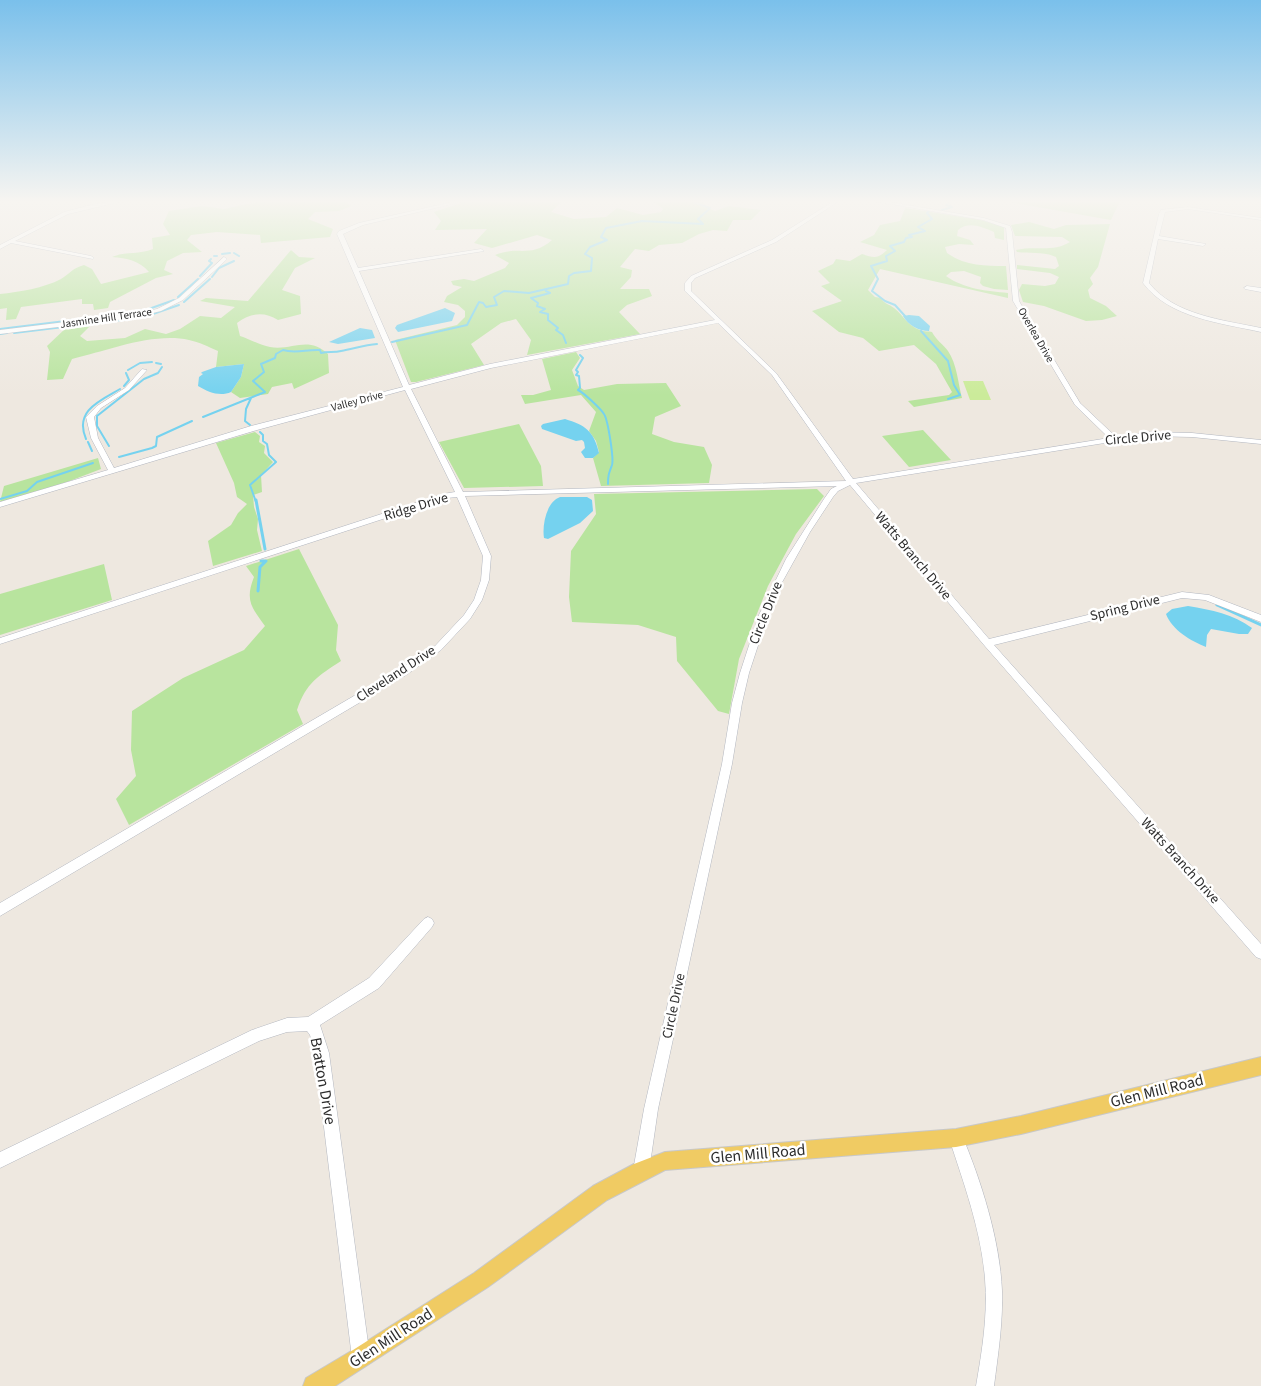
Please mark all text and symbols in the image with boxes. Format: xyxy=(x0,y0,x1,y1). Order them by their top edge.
street label: Jasmine Hill Terrace xyxy=(59,304,153,332)
street label: Overlea Drive xyxy=(1014,305,1058,366)
street label: Valley Drive xyxy=(329,387,385,415)
street label: Circle Drive xyxy=(1104,425,1172,451)
street label: Ridge Drive xyxy=(381,488,451,526)
street label: Watts Branch Drive xyxy=(870,507,956,605)
street label: Circle Drive xyxy=(744,579,788,647)
street label: Spring Drive xyxy=(1088,590,1162,626)
street label: Cleveland Drive xyxy=(352,641,440,707)
street label: Watts Branch Drive xyxy=(1136,813,1224,909)
street label: Circle Drive xyxy=(657,971,691,1040)
street label: Bratton Drive xyxy=(305,1036,341,1126)
street label: Glen Mill Road xyxy=(1108,1069,1206,1113)
street label: Glen Mill Road xyxy=(710,1139,806,1169)
street label: Glen Mill Road xyxy=(345,1303,437,1373)

